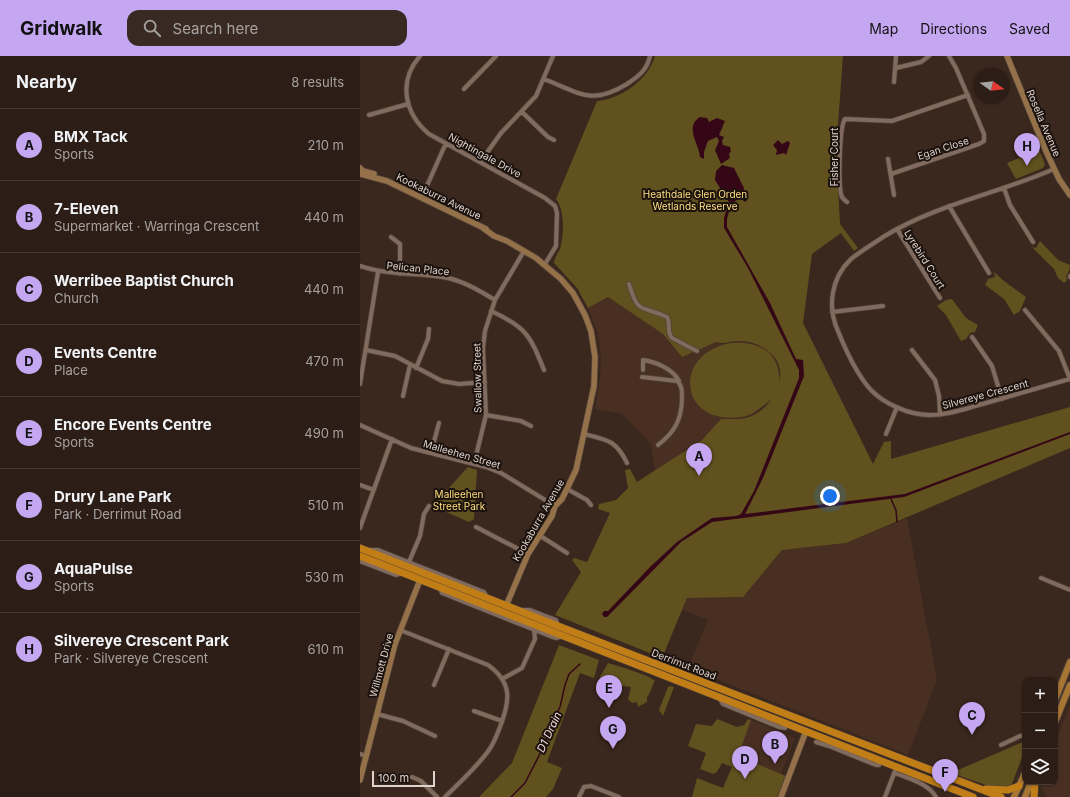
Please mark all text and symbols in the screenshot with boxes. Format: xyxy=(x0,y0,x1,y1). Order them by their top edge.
search box xyxy=(127,10,407,46)
text: Gridwalk xyxy=(20,17,103,40)
icon: search xyxy=(141,17,163,39)
text: Search here xyxy=(173,19,258,38)
text: Map xyxy=(869,20,898,37)
text: Directions xyxy=(920,20,987,37)
text: Saved xyxy=(1009,20,1050,37)
north arrow xyxy=(974,68,1010,104)
text: Nearby xyxy=(16,72,77,92)
text: 8 results xyxy=(291,74,344,90)
street label: Rosella Avenue xyxy=(1024,88,1064,159)
text: BMX Tack xyxy=(54,127,128,146)
street label: Fisher Court xyxy=(828,127,840,186)
street label: Nightingale Drive xyxy=(447,130,524,180)
pin: H xyxy=(1014,133,1040,166)
street label: Egan Close xyxy=(916,134,970,162)
text: A xyxy=(24,137,34,153)
text: 210 m xyxy=(308,137,344,153)
text: Sports xyxy=(54,146,94,162)
street label: Kookaburra Avenue xyxy=(395,170,483,222)
park label: Heathdale Glen Orden Wetlands Reserve xyxy=(643,188,747,212)
text: 7-Eleven xyxy=(54,199,119,218)
text: B xyxy=(25,209,33,225)
text: 440 m xyxy=(304,209,344,225)
text: Supermarket · Warringa Crescent xyxy=(54,218,259,234)
street label: Lyrebird Court xyxy=(902,227,948,291)
street label: Pelican Place xyxy=(386,259,450,277)
text: Werribee Baptist Church xyxy=(54,271,234,290)
text: C xyxy=(24,281,34,297)
text: 440 m xyxy=(304,281,344,297)
text: Church xyxy=(54,290,99,306)
street label: Swallow Street xyxy=(470,342,484,413)
text: Events Centre xyxy=(54,343,157,362)
text: D xyxy=(24,353,34,369)
text: 470 m xyxy=(305,353,344,369)
text: Place xyxy=(54,362,88,378)
street label: Silvereye Crescent xyxy=(941,377,1030,411)
text: Encore Events Centre xyxy=(54,415,212,434)
text: E xyxy=(25,425,33,441)
text: 490 m xyxy=(304,425,344,441)
text: Sports xyxy=(54,434,94,450)
street label: Malleehen Street xyxy=(422,437,503,471)
pin: A xyxy=(686,443,712,476)
street label: Kookaburra Avenue xyxy=(510,477,566,563)
your location xyxy=(820,486,840,506)
text: Drury Lane Park xyxy=(54,487,172,506)
park label: Malleehen Street Park xyxy=(433,488,486,512)
text: F xyxy=(25,497,33,513)
text: 510 m xyxy=(308,497,344,513)
text: Park · Derrimut Road xyxy=(54,506,182,522)
text: AquaPulse xyxy=(54,559,133,578)
text: G xyxy=(24,569,34,585)
text: 530 m xyxy=(305,569,344,585)
text: Sports xyxy=(54,578,94,594)
text: Silvereye Crescent Park xyxy=(54,631,229,650)
street label: Willmott Drive xyxy=(367,632,395,698)
text: H xyxy=(24,641,34,657)
text: 610 m xyxy=(307,641,344,657)
street label: Derrimut Road xyxy=(650,646,718,682)
text: Park · Silvereye Crescent xyxy=(54,650,208,666)
pin: E xyxy=(596,675,622,708)
map controls xyxy=(1022,677,1058,785)
button: + xyxy=(1022,677,1058,713)
pin: C xyxy=(959,702,985,735)
water label: D1 Drain xyxy=(533,709,565,755)
button: − xyxy=(1022,713,1058,749)
pin: G xyxy=(600,716,626,749)
pin: B xyxy=(762,731,788,764)
pin: D xyxy=(732,746,758,779)
button: layers xyxy=(1022,749,1058,785)
pin: F xyxy=(932,759,958,792)
scale bar xyxy=(372,769,435,788)
text: 100 m xyxy=(378,771,409,785)

